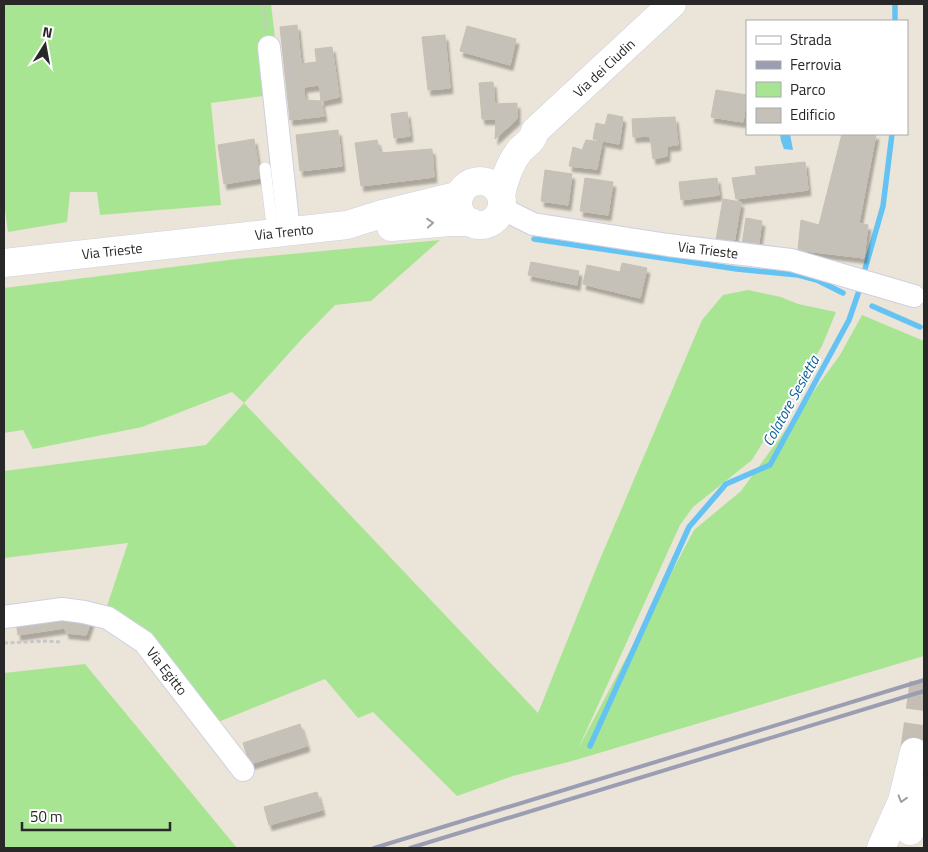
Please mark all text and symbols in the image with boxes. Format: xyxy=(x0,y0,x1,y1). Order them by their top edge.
north arrow xyxy=(20,20,70,70)
legend xyxy=(746,20,908,135)
text: N xyxy=(41,21,54,43)
text: Strada xyxy=(790,28,832,51)
street label: Via dei Ciudin xyxy=(568,33,639,102)
text: Ferrovia xyxy=(790,53,842,76)
text: Parco xyxy=(790,78,826,101)
text: Edificio xyxy=(790,103,835,126)
street label: Via Trento xyxy=(253,218,314,245)
one-way arrow xyxy=(426,218,434,229)
street label: Via Trieste xyxy=(677,235,740,264)
street label: Via Trieste xyxy=(81,237,143,264)
water label: Colatore Sesietta xyxy=(756,350,826,450)
street label: Via Egitto xyxy=(142,642,193,699)
one-way arrow xyxy=(897,794,907,802)
scale bar xyxy=(22,800,170,832)
text: 50 m xyxy=(30,805,63,828)

